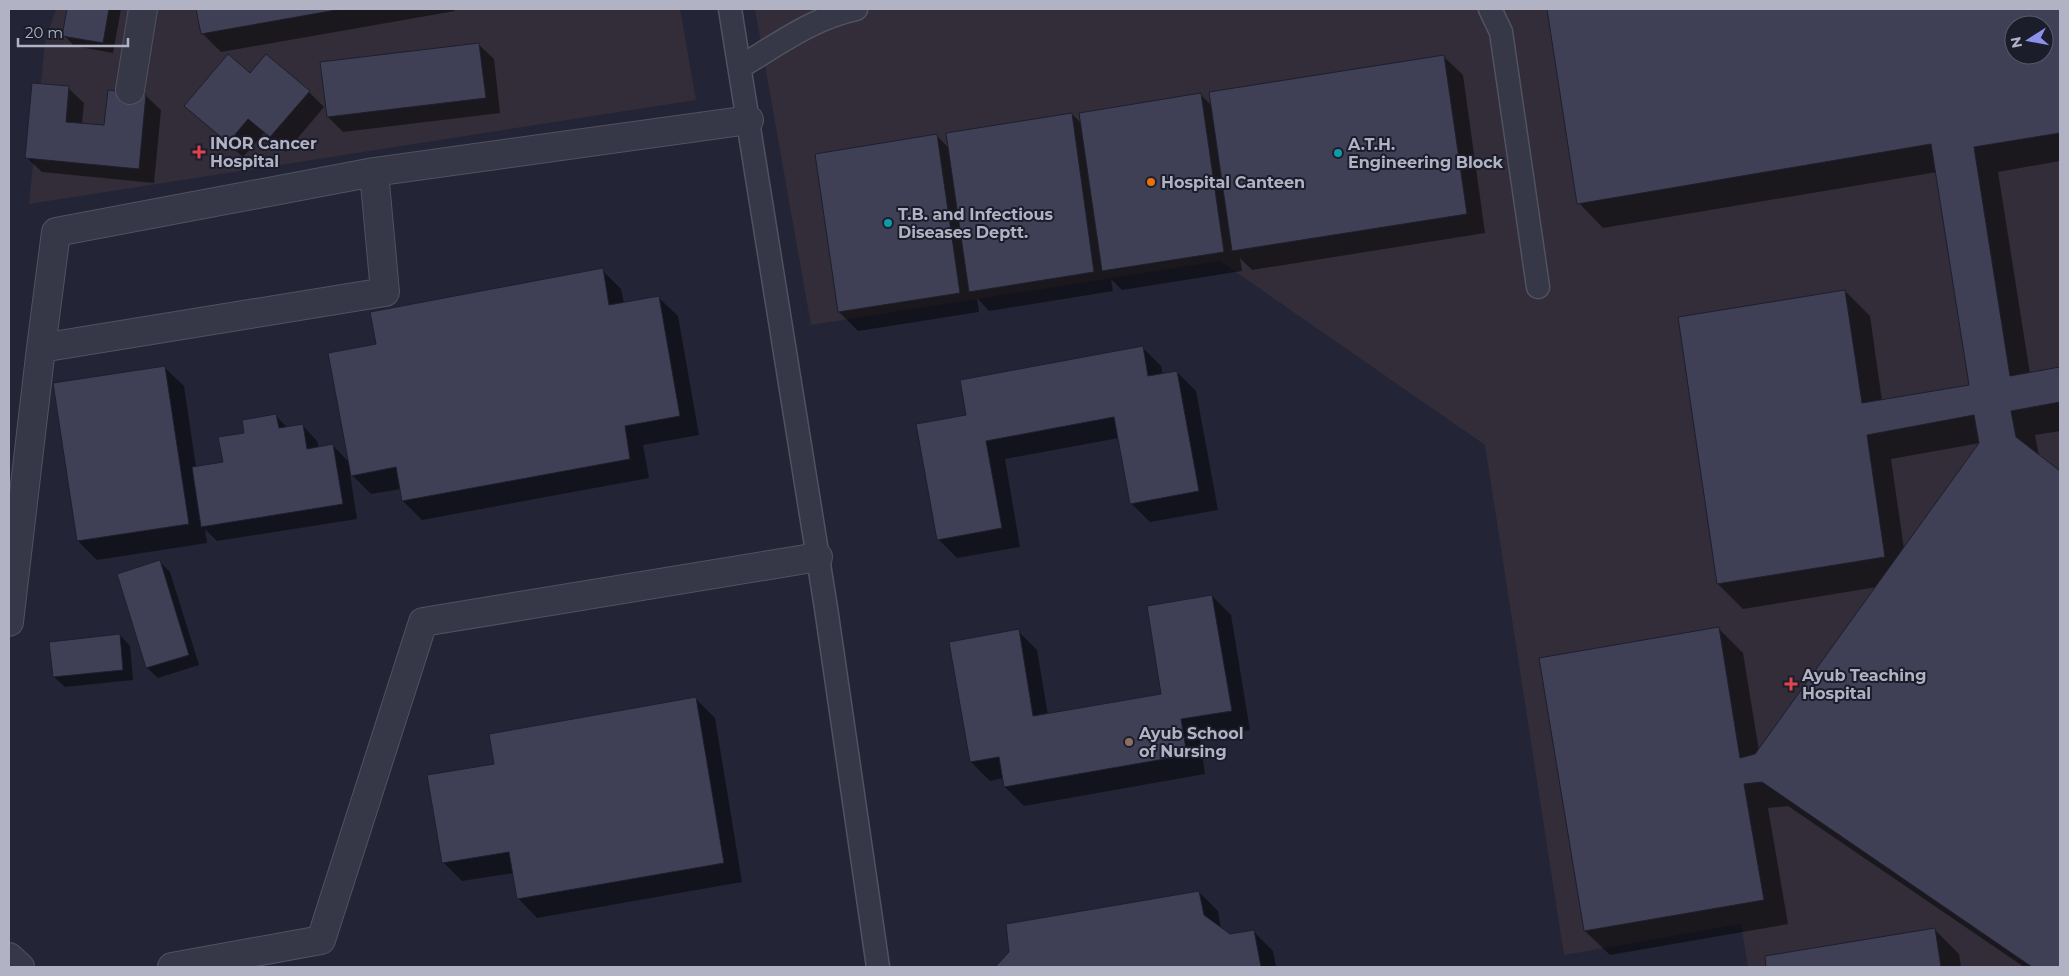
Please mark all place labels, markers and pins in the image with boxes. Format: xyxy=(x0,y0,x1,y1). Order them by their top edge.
place label: INOR Cancer Hospital xyxy=(210,134,317,171)
place label: A.T.H. Engineering Block xyxy=(1347,135,1504,172)
marker: INOR Cancer Hospital xyxy=(192,145,206,159)
marker: A.T.H. Engineering Block xyxy=(1332,147,1344,159)
place label: Hospital Canteen xyxy=(1161,173,1305,192)
marker: Hospital Canteen xyxy=(1145,176,1157,188)
place label: T.B. and Infectious Diseases Deptt. xyxy=(898,205,1053,242)
marker: T.B. and Infectious Diseases Deptt. xyxy=(882,217,894,229)
place label: Ayub Teaching Hospital xyxy=(1801,666,1926,703)
marker: Ayub Teaching Hospital xyxy=(1784,677,1798,691)
place label: Ayub School of Nursing xyxy=(1138,724,1243,761)
marker: Ayub School of Nursing xyxy=(1123,736,1135,748)

